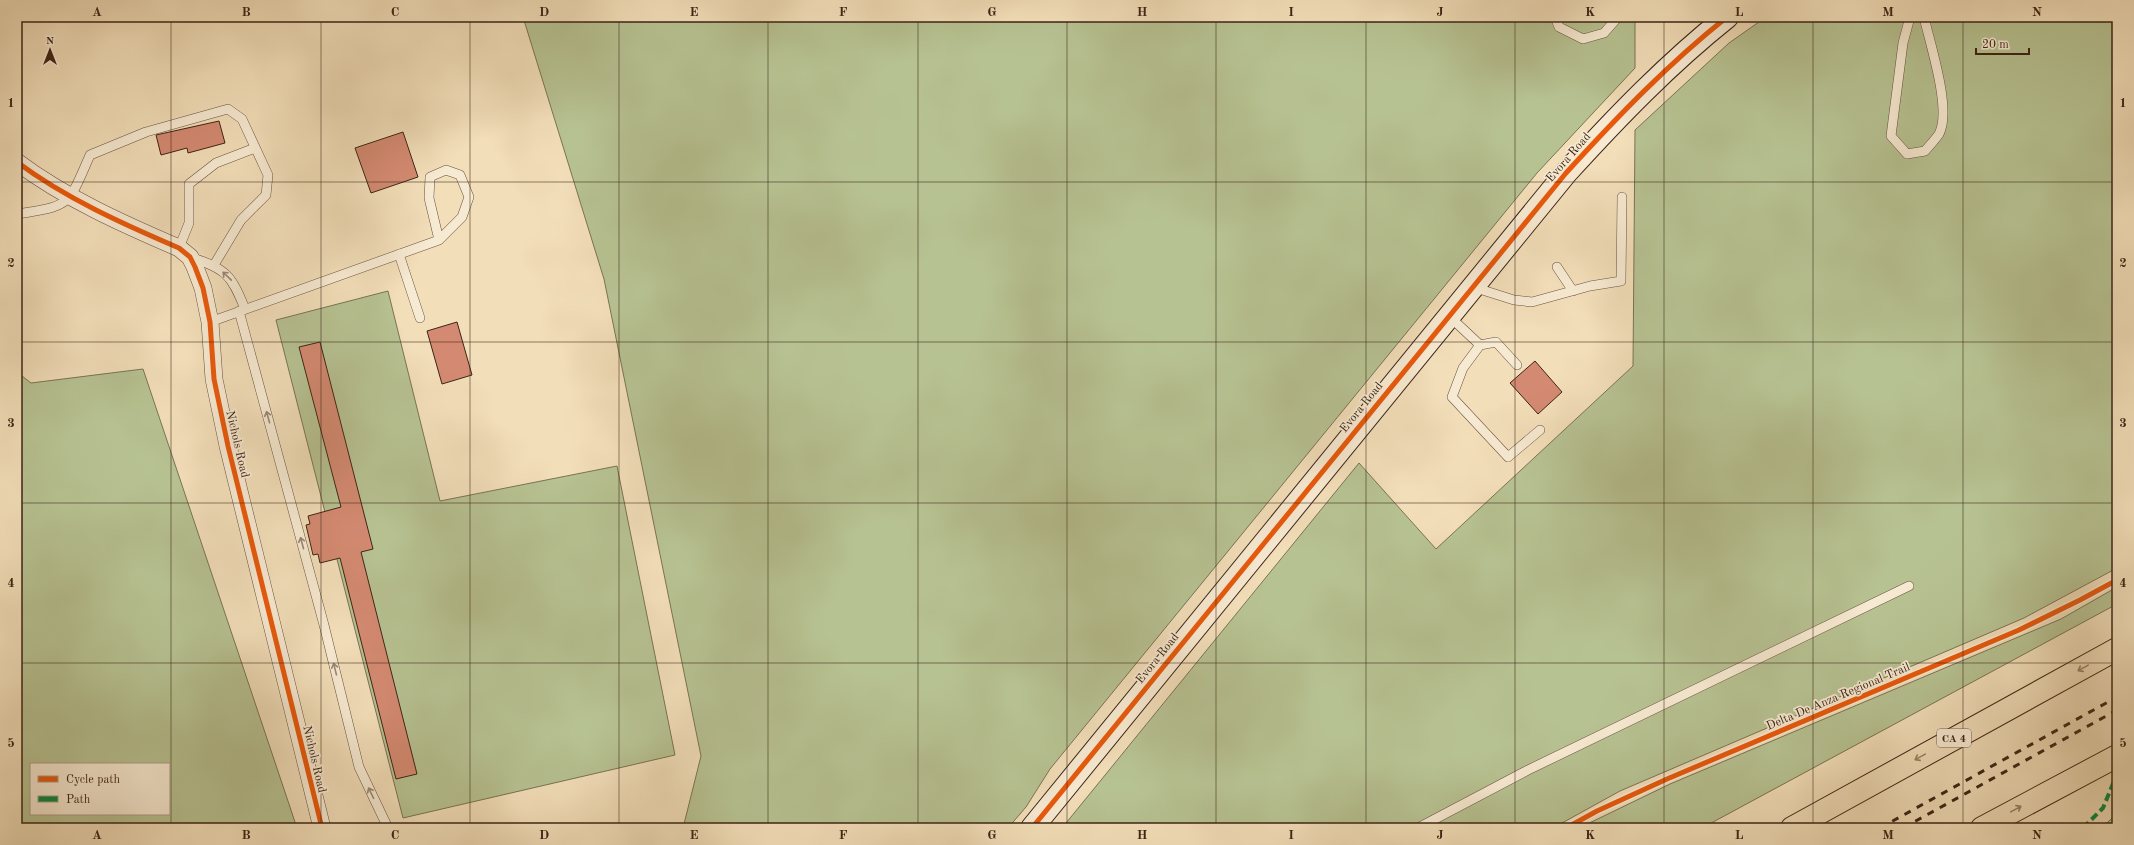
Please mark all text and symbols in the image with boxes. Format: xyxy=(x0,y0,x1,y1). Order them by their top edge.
text: A xyxy=(92,6,102,19)
text: B xyxy=(241,6,251,19)
text: C xyxy=(391,6,399,19)
text: D xyxy=(539,6,549,19)
text: E xyxy=(690,6,699,19)
text: F xyxy=(839,6,848,19)
text: G xyxy=(987,6,997,19)
text: H xyxy=(1137,6,1148,19)
text: I xyxy=(1288,6,1294,19)
text: J xyxy=(1436,6,1444,19)
text: K xyxy=(1585,6,1595,19)
text: L xyxy=(1735,6,1744,19)
text: M xyxy=(1882,6,1894,19)
text: N xyxy=(2032,6,2042,19)
north arrow xyxy=(30,30,70,70)
scale bar xyxy=(1976,30,2029,56)
text: N xyxy=(46,36,55,47)
text: 20 m xyxy=(1982,39,2009,51)
text: 1 xyxy=(7,97,15,110)
text: 1 xyxy=(2119,97,2127,110)
street label: Evora Road xyxy=(1544,131,1593,185)
text: 2 xyxy=(7,257,15,270)
text: 2 xyxy=(2119,257,2127,270)
one-way arrow xyxy=(222,271,232,281)
street label: Evora Road xyxy=(1338,380,1386,435)
street label: Nichols Road xyxy=(223,409,251,479)
one-way arrow xyxy=(264,411,271,424)
text: 3 xyxy=(7,417,15,430)
text: 3 xyxy=(2119,417,2127,430)
one-way arrow xyxy=(298,537,305,550)
text: 4 xyxy=(7,577,15,590)
text: 4 xyxy=(2119,577,2127,590)
street label: Evora Road xyxy=(1134,631,1182,686)
street label: Delta De Anza Regional Trail xyxy=(1765,661,1912,733)
one-way arrow xyxy=(330,662,338,675)
one-way arrow xyxy=(2077,664,2089,672)
street label: Nichols Road xyxy=(300,724,328,794)
road number: CA 4 xyxy=(1937,729,1971,747)
text: 5 xyxy=(7,737,15,750)
text: 5 xyxy=(2119,737,2127,750)
one-way arrow xyxy=(1914,754,1926,762)
legend xyxy=(30,763,170,815)
text: Cycle path xyxy=(66,774,121,786)
one-way arrow xyxy=(367,787,374,799)
text: Path xyxy=(66,794,91,806)
one-way arrow xyxy=(2010,805,2022,812)
text: A xyxy=(92,829,102,842)
text: B xyxy=(241,829,251,842)
text: C xyxy=(391,829,399,842)
text: D xyxy=(539,829,549,842)
text: E xyxy=(690,829,699,842)
text: F xyxy=(839,829,848,842)
text: G xyxy=(987,829,997,842)
text: H xyxy=(1137,829,1148,842)
text: I xyxy=(1288,829,1294,842)
text: J xyxy=(1436,829,1444,842)
text: K xyxy=(1585,829,1595,842)
text: L xyxy=(1735,829,1744,842)
text: M xyxy=(1882,829,1894,842)
text: N xyxy=(2032,829,2042,842)

